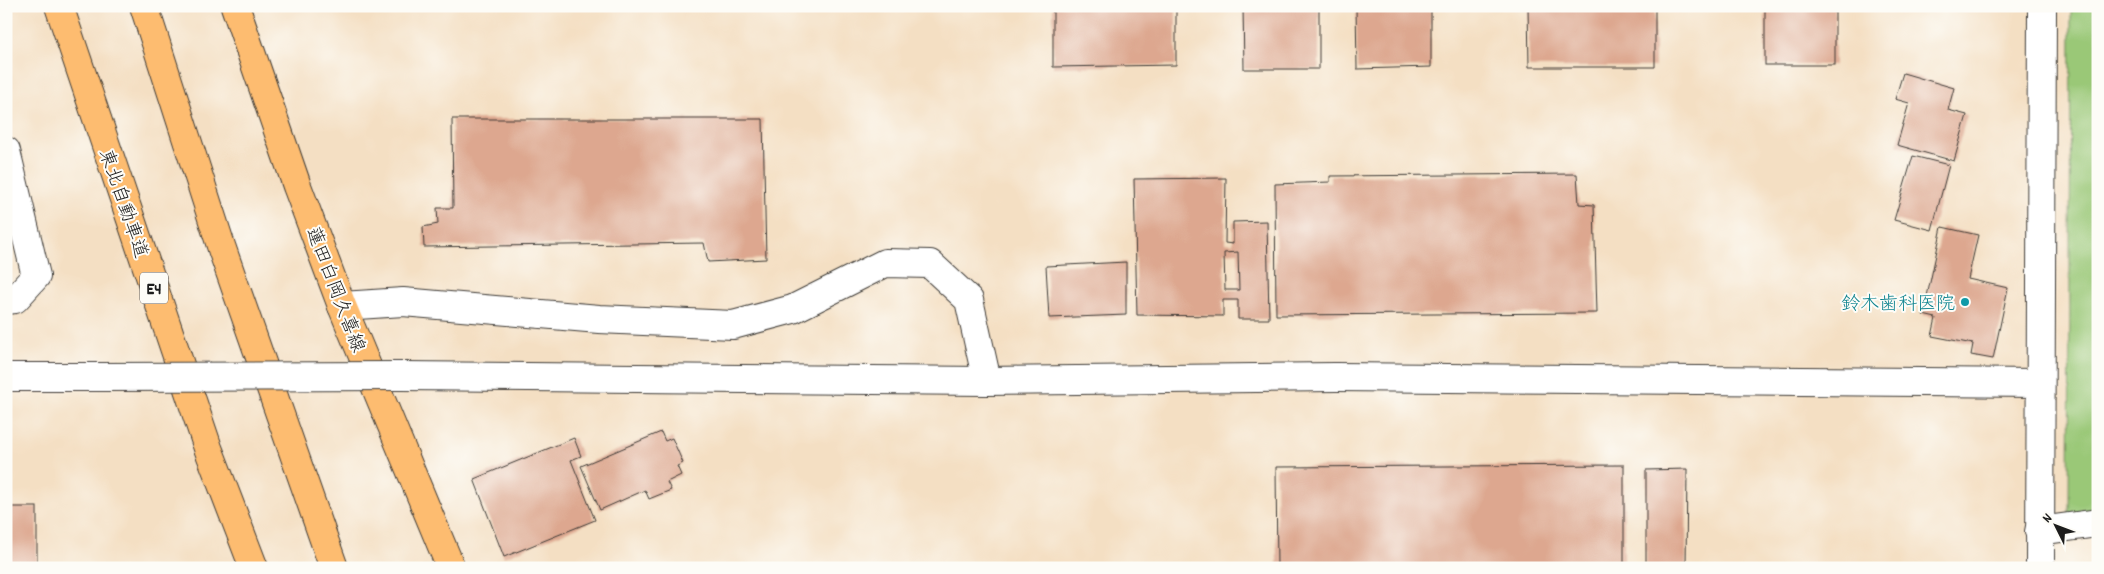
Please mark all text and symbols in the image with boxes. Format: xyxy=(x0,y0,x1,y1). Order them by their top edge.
street label: 東北自動車道 xyxy=(90,146,153,262)
street label: 蓮田白岡久喜線 xyxy=(297,223,370,357)
road number: E4 xyxy=(140,272,168,304)
place label: 鈴木歯科医院 xyxy=(1841,292,1955,319)
marker: 鈴木歯科医院 xyxy=(1959,296,1971,308)
north arrow xyxy=(2032,502,2082,552)
text: N xyxy=(2038,509,2058,528)

